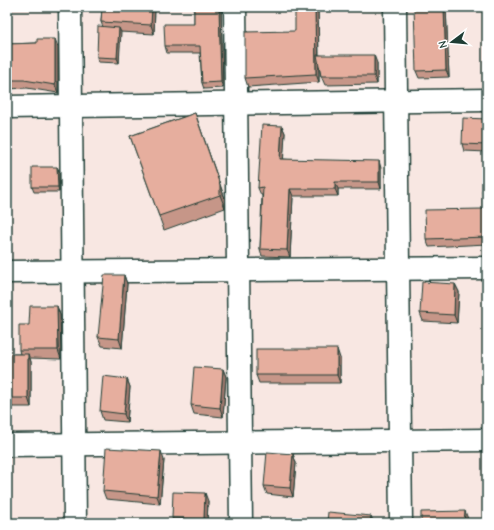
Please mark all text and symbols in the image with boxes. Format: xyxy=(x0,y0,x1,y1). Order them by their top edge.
north arrow xyxy=(432,22,472,62)
text: N xyxy=(436,39,450,50)

